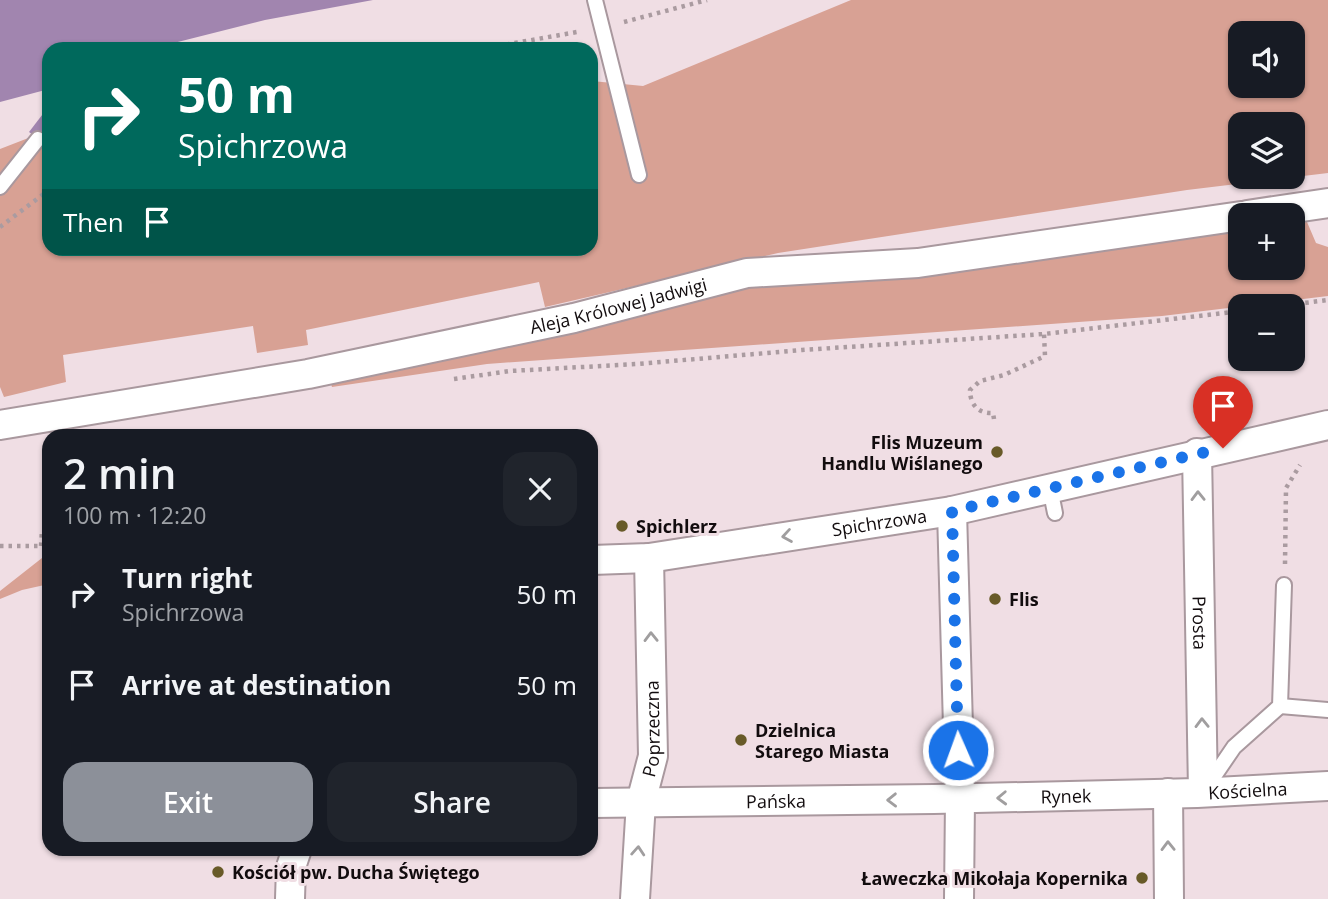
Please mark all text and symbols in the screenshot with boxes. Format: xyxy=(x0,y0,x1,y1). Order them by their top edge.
map controls xyxy=(1228,21,1305,371)
button: sound xyxy=(1228,21,1305,98)
text: 50 m xyxy=(178,61,295,127)
icon: right xyxy=(63,70,154,161)
button: layers xyxy=(1228,112,1305,189)
text: Spichrzowa xyxy=(178,124,348,167)
icon: arrive xyxy=(138,203,176,241)
button: + xyxy=(1228,203,1305,280)
text: Then xyxy=(63,204,124,240)
street label: Aleja Królowej Jadwigi xyxy=(528,272,710,339)
button: − xyxy=(1228,294,1305,371)
pin xyxy=(1193,376,1253,448)
icon: arrive xyxy=(1204,387,1242,425)
place label: Flis Muzeum Handlu Wiślanego xyxy=(821,430,983,475)
text: 2 min xyxy=(63,444,176,501)
marker: Flis Muzeum Handlu Wiślanego xyxy=(989,444,1005,460)
button: close xyxy=(503,452,577,526)
one-way arrow xyxy=(1190,490,1206,500)
text: 100 m · 12:20 xyxy=(63,499,206,531)
street label: Spichrzowa xyxy=(830,503,928,541)
place label: Spichlerz xyxy=(636,514,717,538)
marker: Spichlerz xyxy=(614,518,630,534)
one-way arrow xyxy=(781,528,793,543)
text: Turn right xyxy=(122,560,253,596)
icon: right xyxy=(63,575,101,613)
text: 50 m xyxy=(516,576,577,612)
place label: Flis xyxy=(1009,587,1039,611)
marker: Flis xyxy=(987,591,1003,607)
text: Spichrzowa xyxy=(122,596,244,628)
street label: Prosta xyxy=(1188,596,1212,650)
one-way arrow xyxy=(643,632,659,642)
icon: arrive xyxy=(63,666,101,704)
text: Arrive at destination xyxy=(122,667,391,703)
text: 50 m xyxy=(516,667,577,703)
street label: Poprzeczna xyxy=(636,680,665,779)
position arrow xyxy=(921,713,995,787)
one-way arrow xyxy=(1194,717,1210,728)
place label: Dzielnica Starego Miasta xyxy=(755,718,889,763)
marker: Dzielnica Starego Miasta xyxy=(733,732,749,748)
button: Exit xyxy=(63,762,313,842)
button: Share xyxy=(327,762,577,842)
street label: Kościelna xyxy=(1208,776,1288,804)
street label: Rynek xyxy=(1040,783,1092,809)
street label: Pańska xyxy=(746,788,806,813)
one-way arrow xyxy=(996,790,1007,805)
one-way arrow xyxy=(886,792,896,808)
one-way arrow xyxy=(1160,840,1176,851)
one-way arrow xyxy=(630,845,645,856)
place label: Kościół pw. Ducha Świętego xyxy=(232,860,480,884)
marker: Kościół pw. Ducha Świętego xyxy=(210,864,226,880)
place label: Ławeczka Mikołaja Kopernika xyxy=(861,866,1128,890)
marker: Ławeczka Mikołaja Kopernika xyxy=(1134,870,1150,886)

